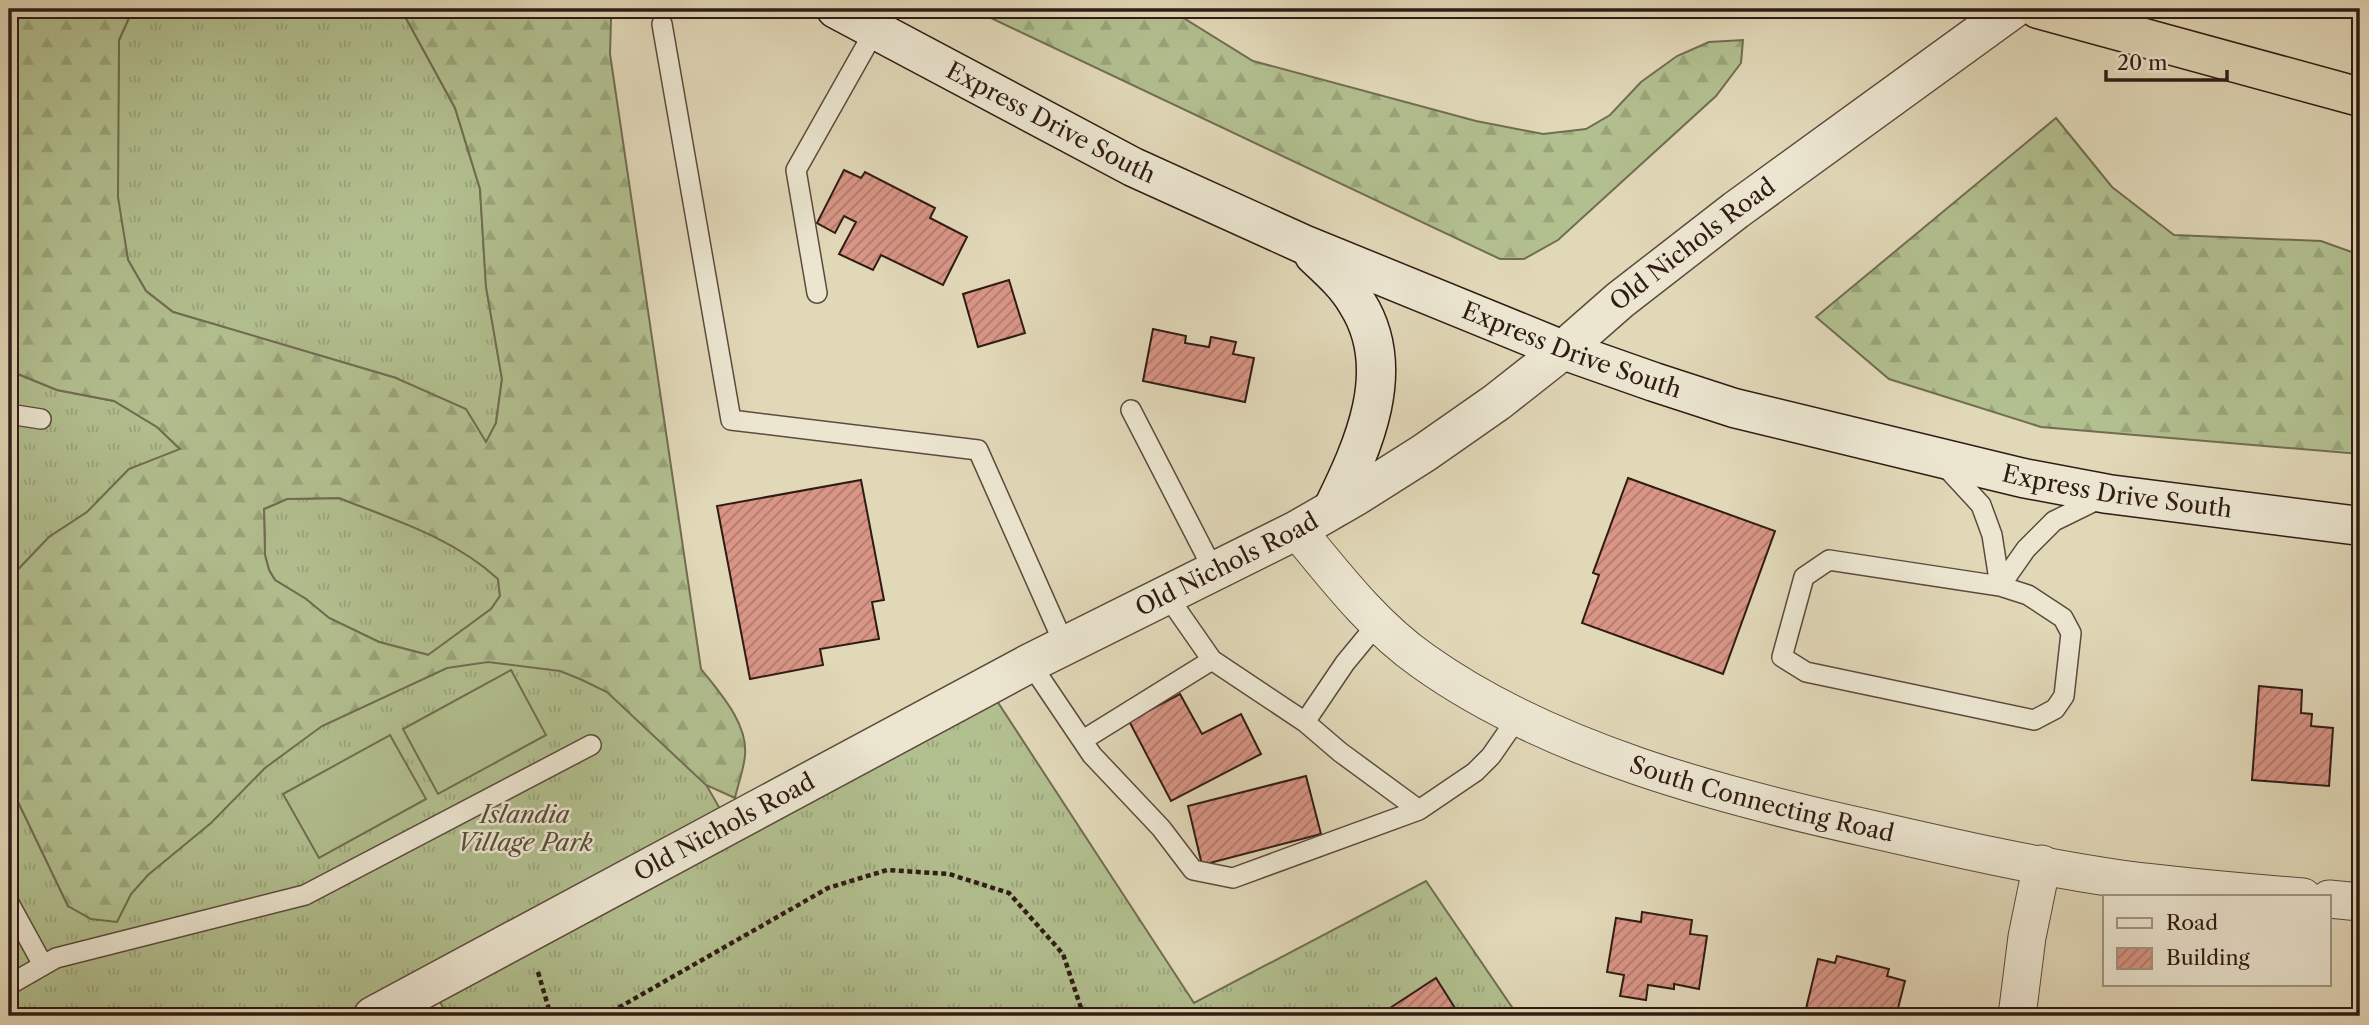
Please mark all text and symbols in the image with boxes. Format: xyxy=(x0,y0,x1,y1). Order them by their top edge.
scale bar xyxy=(2106,38,2227,82)
text: 20 m xyxy=(2117,50,2168,75)
street label: Express Drive South xyxy=(941,55,1160,189)
street label: Old Nichols Road xyxy=(1604,171,1781,317)
street label: Express Drive South xyxy=(1458,295,1685,404)
street label: Express Drive South xyxy=(1999,459,2234,524)
street label: Old Nichols Road xyxy=(1131,506,1324,622)
street label: South Connecting Road xyxy=(1626,750,1897,848)
street label: Old Nichols Road xyxy=(629,766,820,887)
park label: Islandia Village Park xyxy=(457,800,593,857)
legend xyxy=(2103,895,2330,986)
text: Road xyxy=(2166,910,2218,935)
text: Building xyxy=(2166,945,2251,970)

